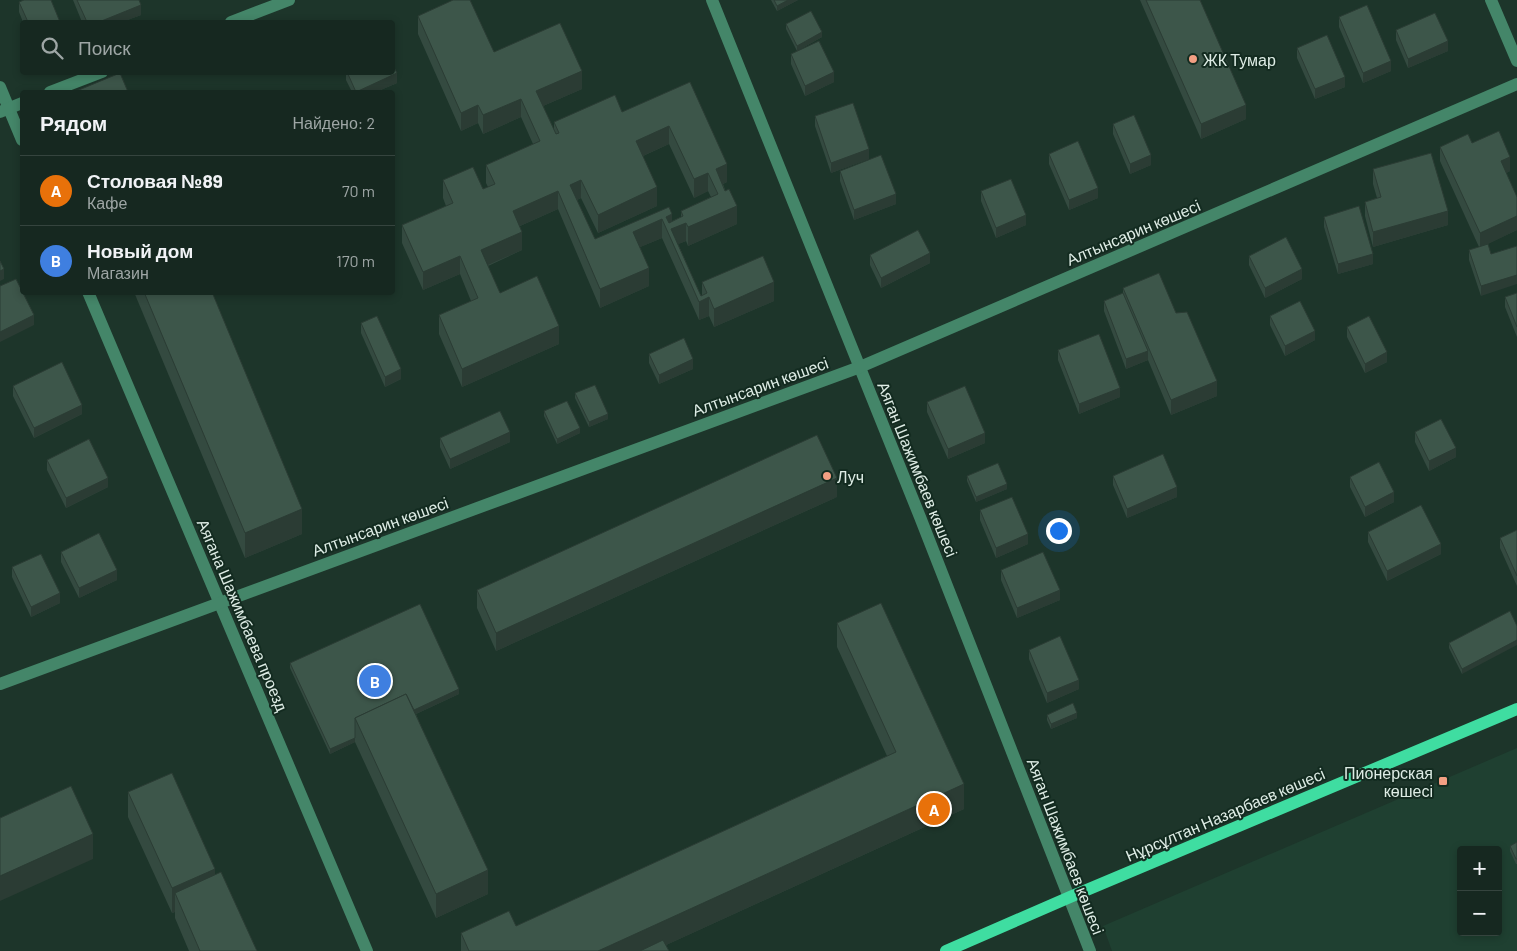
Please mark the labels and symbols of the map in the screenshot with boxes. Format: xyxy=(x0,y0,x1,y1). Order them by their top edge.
place label: ЖК Тумар xyxy=(1203,50,1276,69)
marker: ЖК Тумар xyxy=(1187,53,1199,65)
street label: Алтынсарин көшесі xyxy=(1063,195,1203,269)
street label: Алтынсарин көшесі xyxy=(689,353,831,419)
street label: Аяган Шажимбаев көшесі xyxy=(874,379,962,559)
place label: Луч xyxy=(837,467,864,486)
marker: Луч xyxy=(821,470,833,482)
street label: Алтынсарин көшесі xyxy=(309,493,451,559)
street label: Аягана Шажимбаева проезд xyxy=(194,516,292,715)
your location xyxy=(1046,518,1072,544)
pin: B xyxy=(359,662,391,700)
street label: Аяган Шажимбаев көшесі xyxy=(1024,755,1108,937)
street label: Нұрсұлтан Назарбаев көшесі xyxy=(1122,763,1328,865)
place label: Пионерская көшесі xyxy=(1344,763,1433,800)
marker: Пионерская көшесі xyxy=(1437,775,1449,787)
pin: A xyxy=(918,790,950,828)

